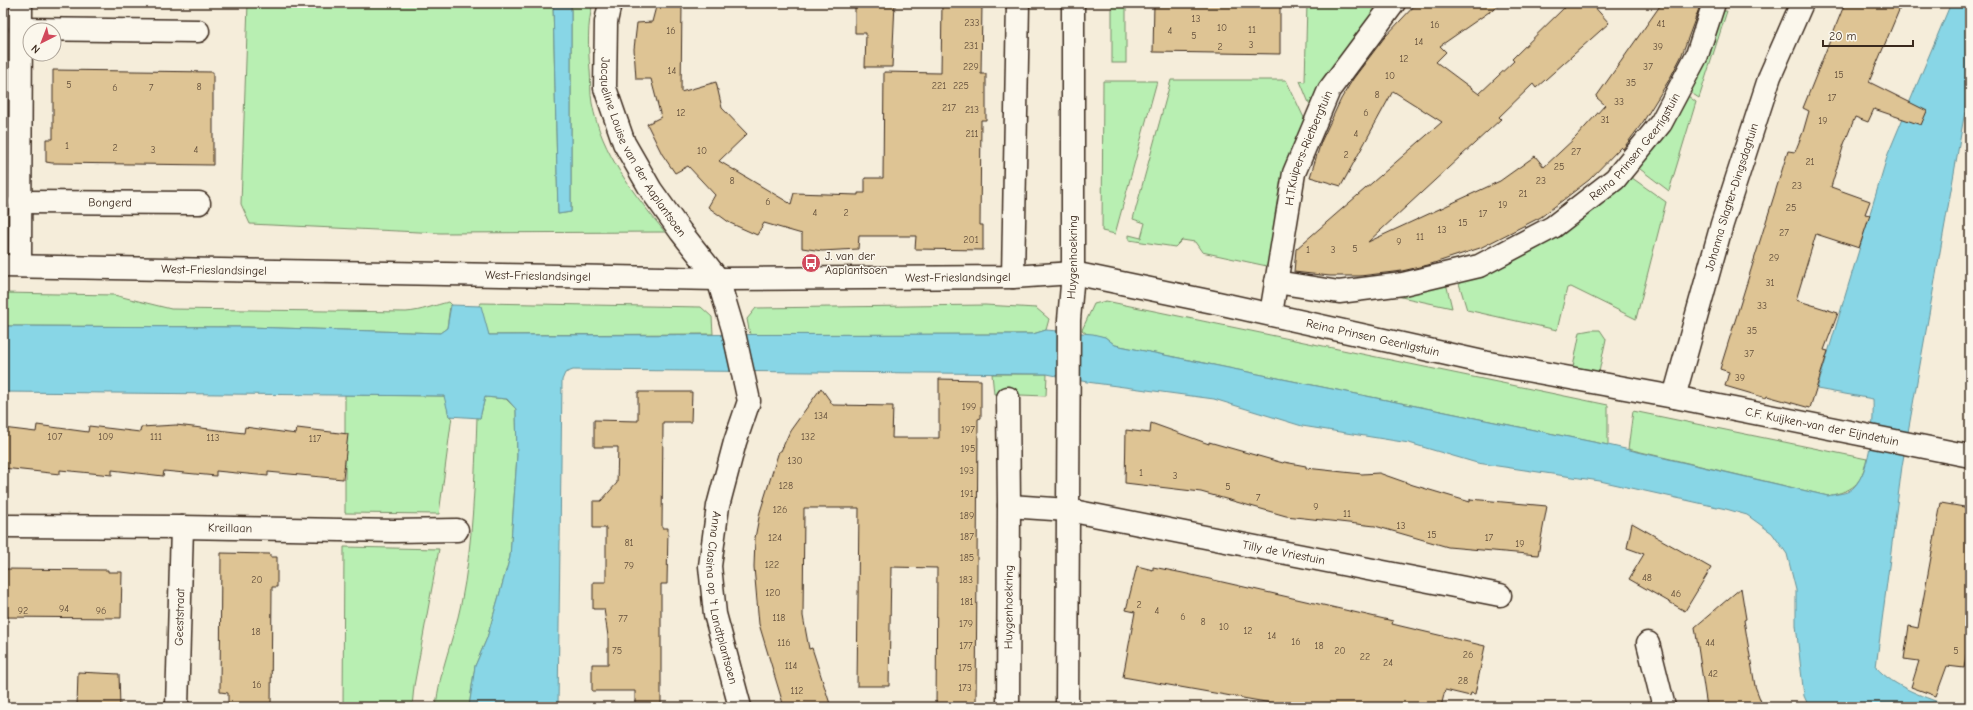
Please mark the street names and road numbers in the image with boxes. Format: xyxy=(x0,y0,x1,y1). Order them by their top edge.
street label: Jacqueline Louise van der Aaplantsoen xyxy=(598,57,689,240)
street label: H.T.Kuipers-Rietbergtuin xyxy=(1282,88,1335,206)
street label: Reina Prinsen Geerligstuin xyxy=(1587,90,1683,203)
street label: Johanna Slagter-Dingsdagtuin xyxy=(1702,121,1761,273)
street label: Bongerd xyxy=(88,195,132,210)
street label: Huygenhoekring xyxy=(1064,215,1080,300)
street label: West-Frieslandsingel xyxy=(161,262,267,278)
street label: West-Frieslandsingel xyxy=(485,268,591,284)
street label: West-Frieslandsingel xyxy=(905,270,1011,285)
street label: Reina Prinsen Geerligstuin xyxy=(1305,316,1441,359)
street label: C.F. Kuijken-van der Eijndetuin xyxy=(1744,404,1900,449)
street label: Anna Clasina op 't Landtplantsoen xyxy=(703,510,741,686)
street label: Kreillaan xyxy=(208,520,252,535)
street label: Tilly de Vriestuin xyxy=(1241,537,1326,567)
street label: Huygenhoekring xyxy=(1001,565,1016,649)
street label: Geeststraat xyxy=(172,587,187,646)

